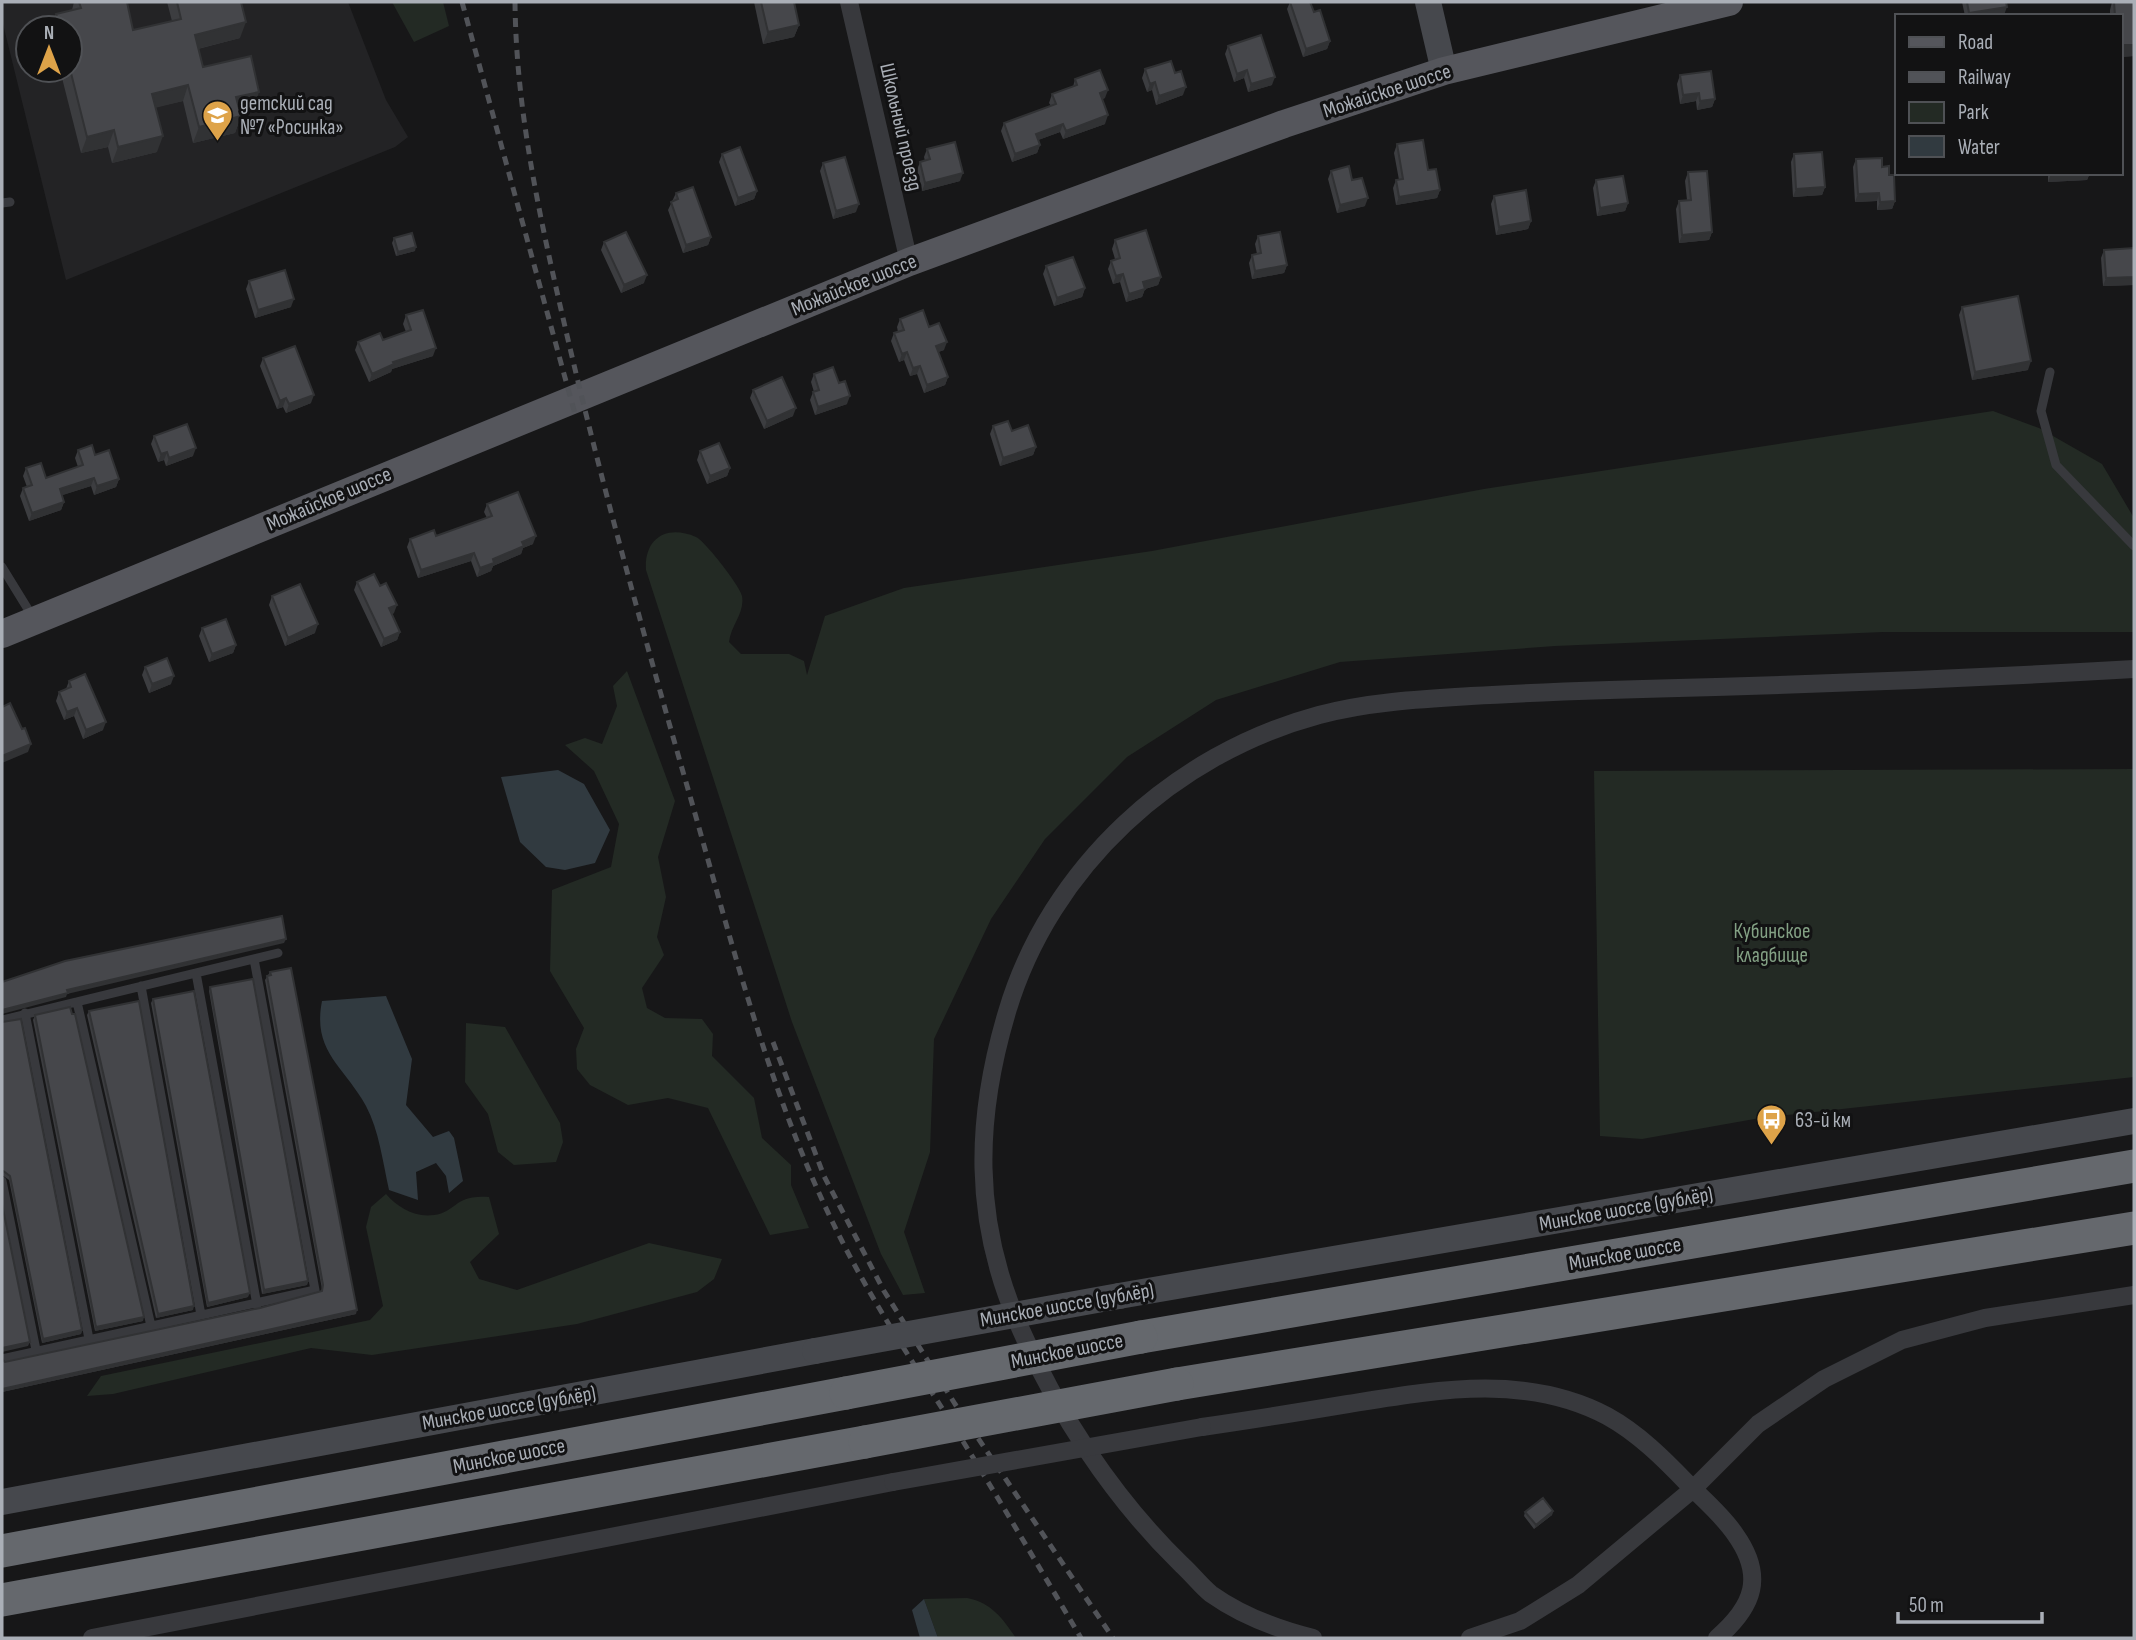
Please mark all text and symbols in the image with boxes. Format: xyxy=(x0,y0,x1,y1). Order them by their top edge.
north arrow xyxy=(14,14,84,84)
legend xyxy=(1895,14,2122,175)
text: N xyxy=(44,22,54,45)
text: Road xyxy=(1958,30,1993,55)
street label: Можайское шоссе xyxy=(1320,59,1454,123)
street label: Школьный проезд xyxy=(874,61,928,193)
text: Railway xyxy=(1958,65,2011,90)
place label: детский сад №7 «Росинка» xyxy=(240,91,344,140)
school or university icon: детский сад №7 «Росинка» xyxy=(200,98,234,142)
text: Park xyxy=(1958,100,1989,125)
text: Water xyxy=(1958,135,2000,160)
street label: Можайское шоссе xyxy=(788,248,920,322)
street label: Можайское шоссе xyxy=(263,462,395,536)
park label: Кубинское кладбище xyxy=(1734,919,1810,968)
bus stop icon: 63-й км xyxy=(1755,1103,1789,1147)
place label: 63-й км xyxy=(1795,1108,1851,1133)
street label: Минское шоссе (дублёр) xyxy=(1537,1181,1715,1237)
street label: Минское шоссе xyxy=(1567,1232,1683,1276)
street label: Минское шоссе (дублёр) xyxy=(978,1277,1156,1333)
street label: Минское шоссе xyxy=(1009,1328,1125,1374)
street label: Минское шоссе (дублёр) xyxy=(420,1380,598,1436)
street label: Минское шоссе xyxy=(451,1433,567,1479)
scale bar xyxy=(1898,1580,2042,1624)
text: 50 m xyxy=(1909,1593,1944,1618)

